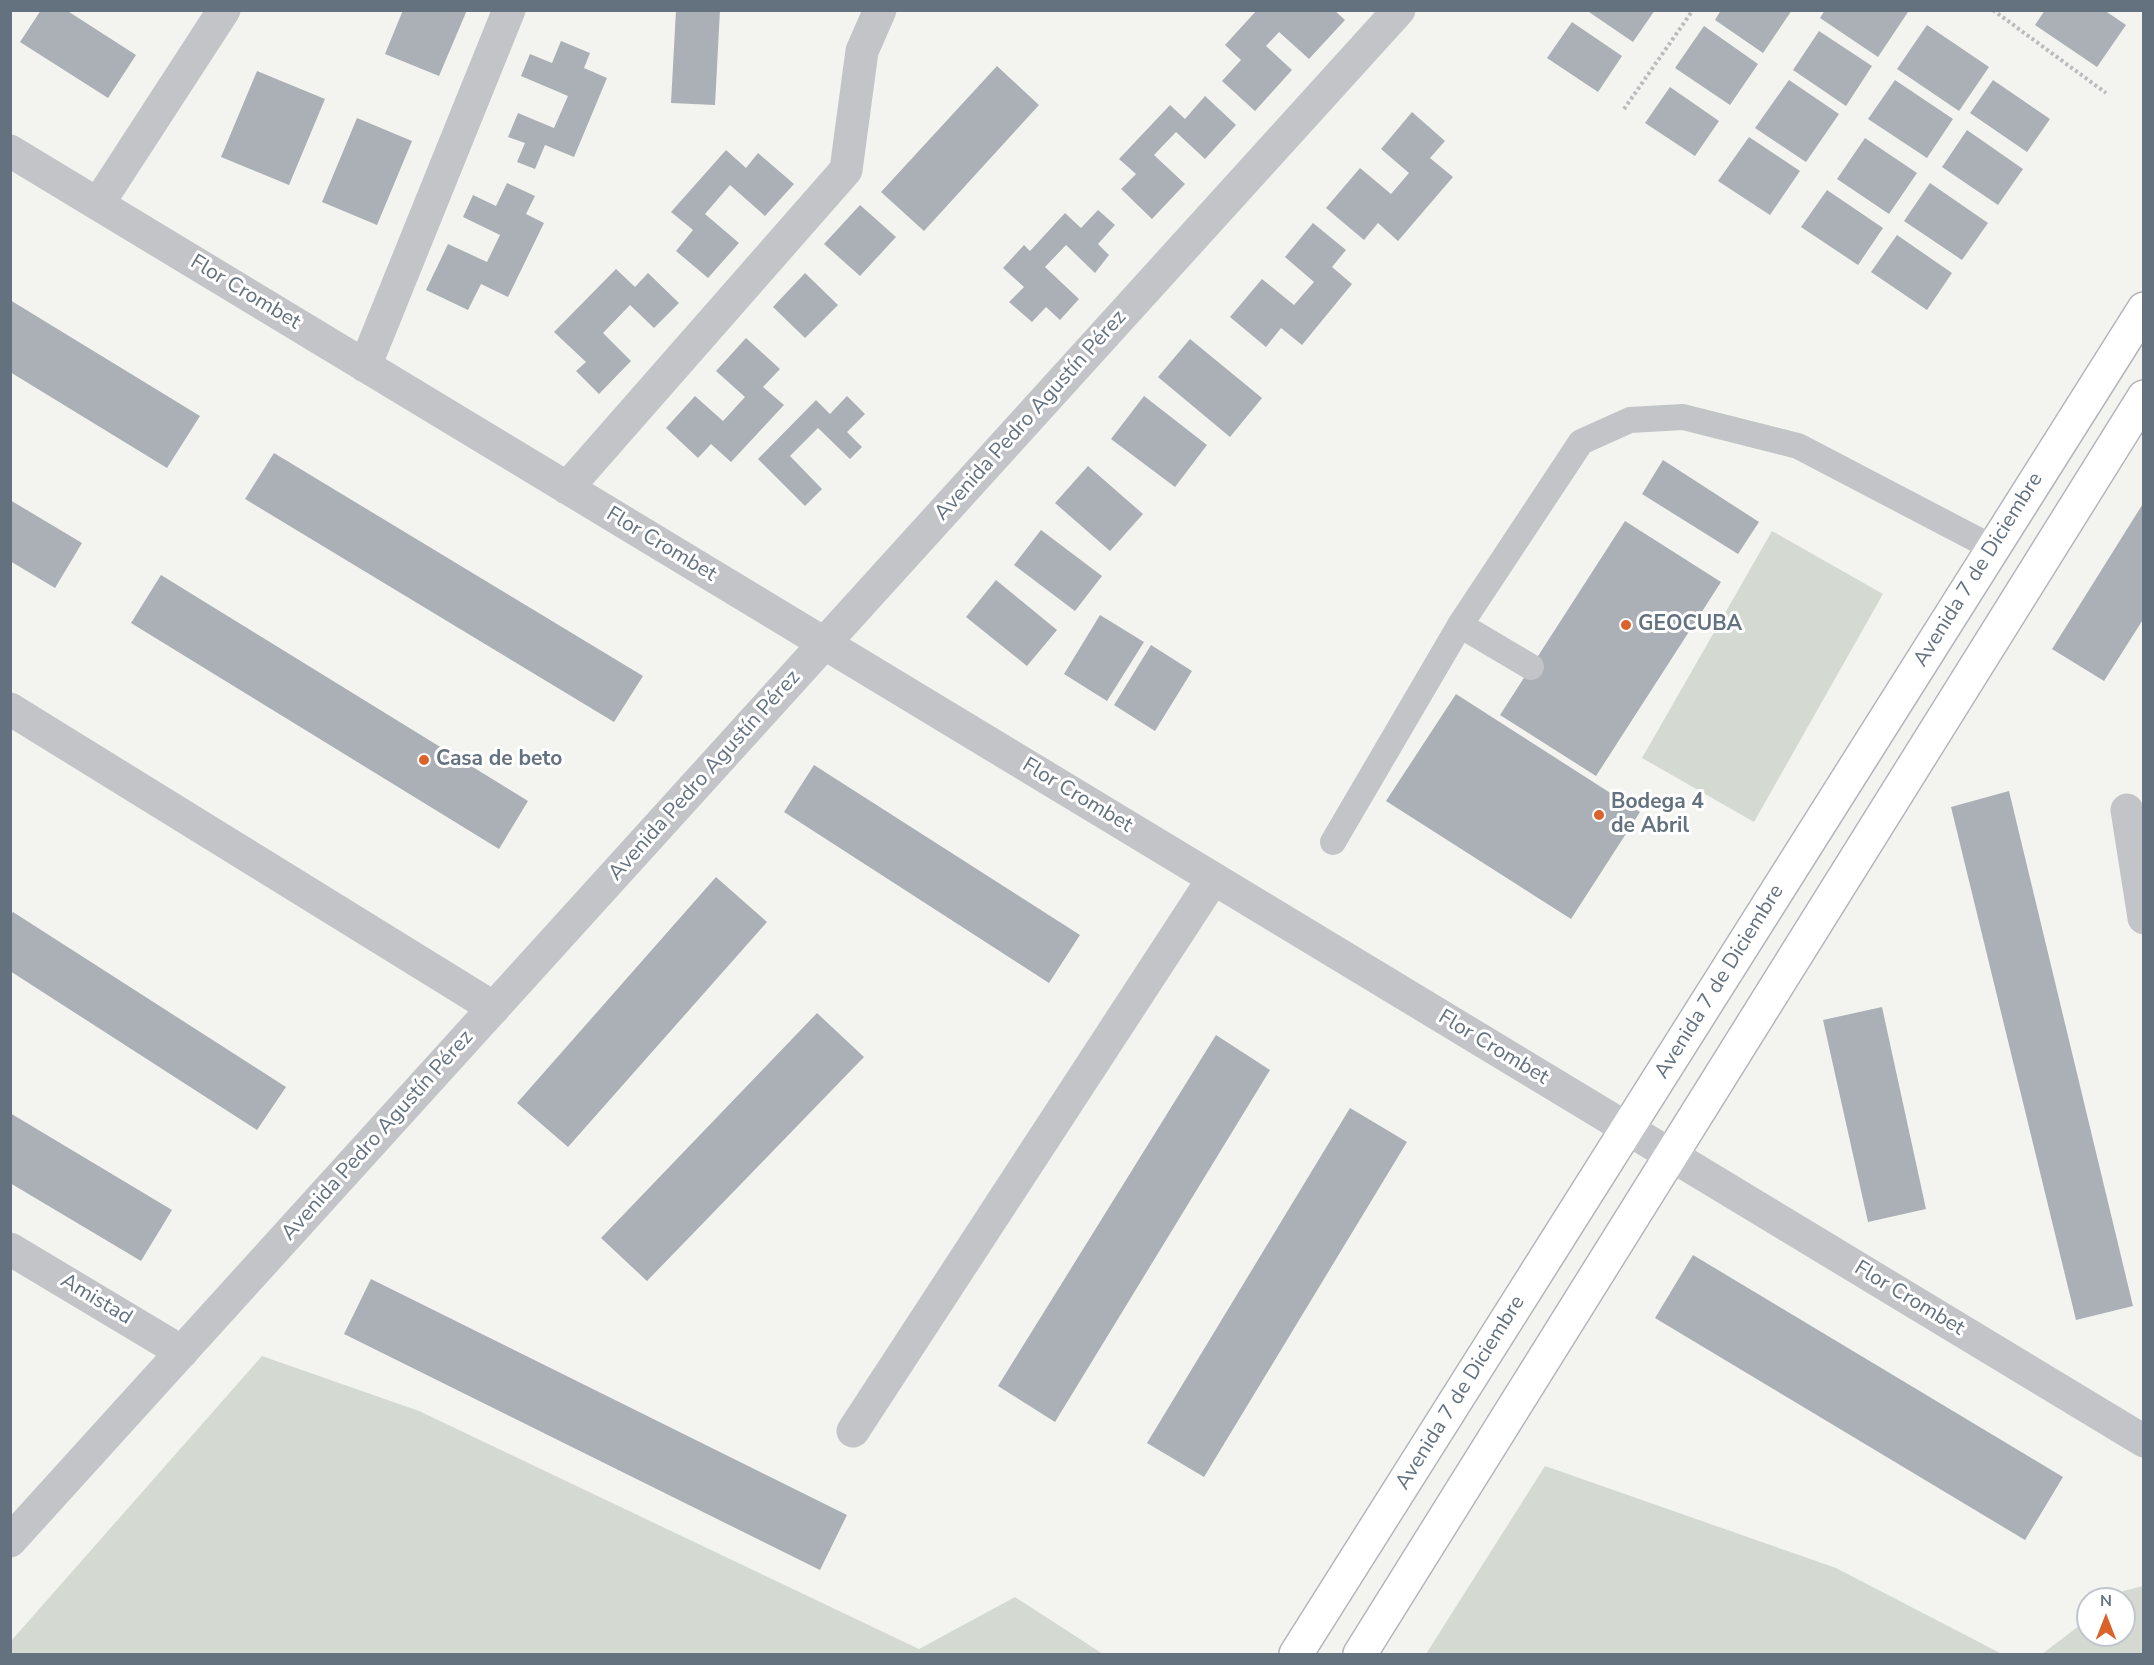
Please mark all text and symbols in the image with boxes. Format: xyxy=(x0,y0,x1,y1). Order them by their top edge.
street label: Flor Crombet xyxy=(185,250,305,336)
street label: Avenida Pedro Agustín Pérez xyxy=(930,306,1132,526)
street label: Avenida 7 de Diciembre xyxy=(1909,468,2049,672)
street label: Flor Crombet xyxy=(601,502,721,588)
place label: GEOCUBA xyxy=(1638,612,1742,638)
marker: GEOCUBA xyxy=(1619,618,1633,632)
street label: Avenida Pedro Agustín Pérez xyxy=(604,666,806,886)
place label: Casa de beto xyxy=(436,747,562,773)
marker: Casa de beto xyxy=(417,753,431,767)
street label: Flor Crombet xyxy=(1017,753,1137,839)
place label: Bodega 4 de Abril xyxy=(1611,790,1704,840)
marker: Bodega 4 de Abril xyxy=(1592,808,1606,822)
street label: Avenida 7 de Diciembre xyxy=(1650,880,1790,1084)
street label: Flor Crombet xyxy=(1433,1005,1553,1091)
street label: Avenida Pedro Agustín Pérez xyxy=(277,1026,479,1246)
street label: Flor Crombet xyxy=(1849,1256,1969,1342)
street label: Amistad xyxy=(56,1269,136,1331)
street label: Avenida 7 de Diciembre xyxy=(1391,1291,1531,1495)
north arrow xyxy=(2076,1587,2136,1647)
text: N xyxy=(2100,1590,2112,1612)

